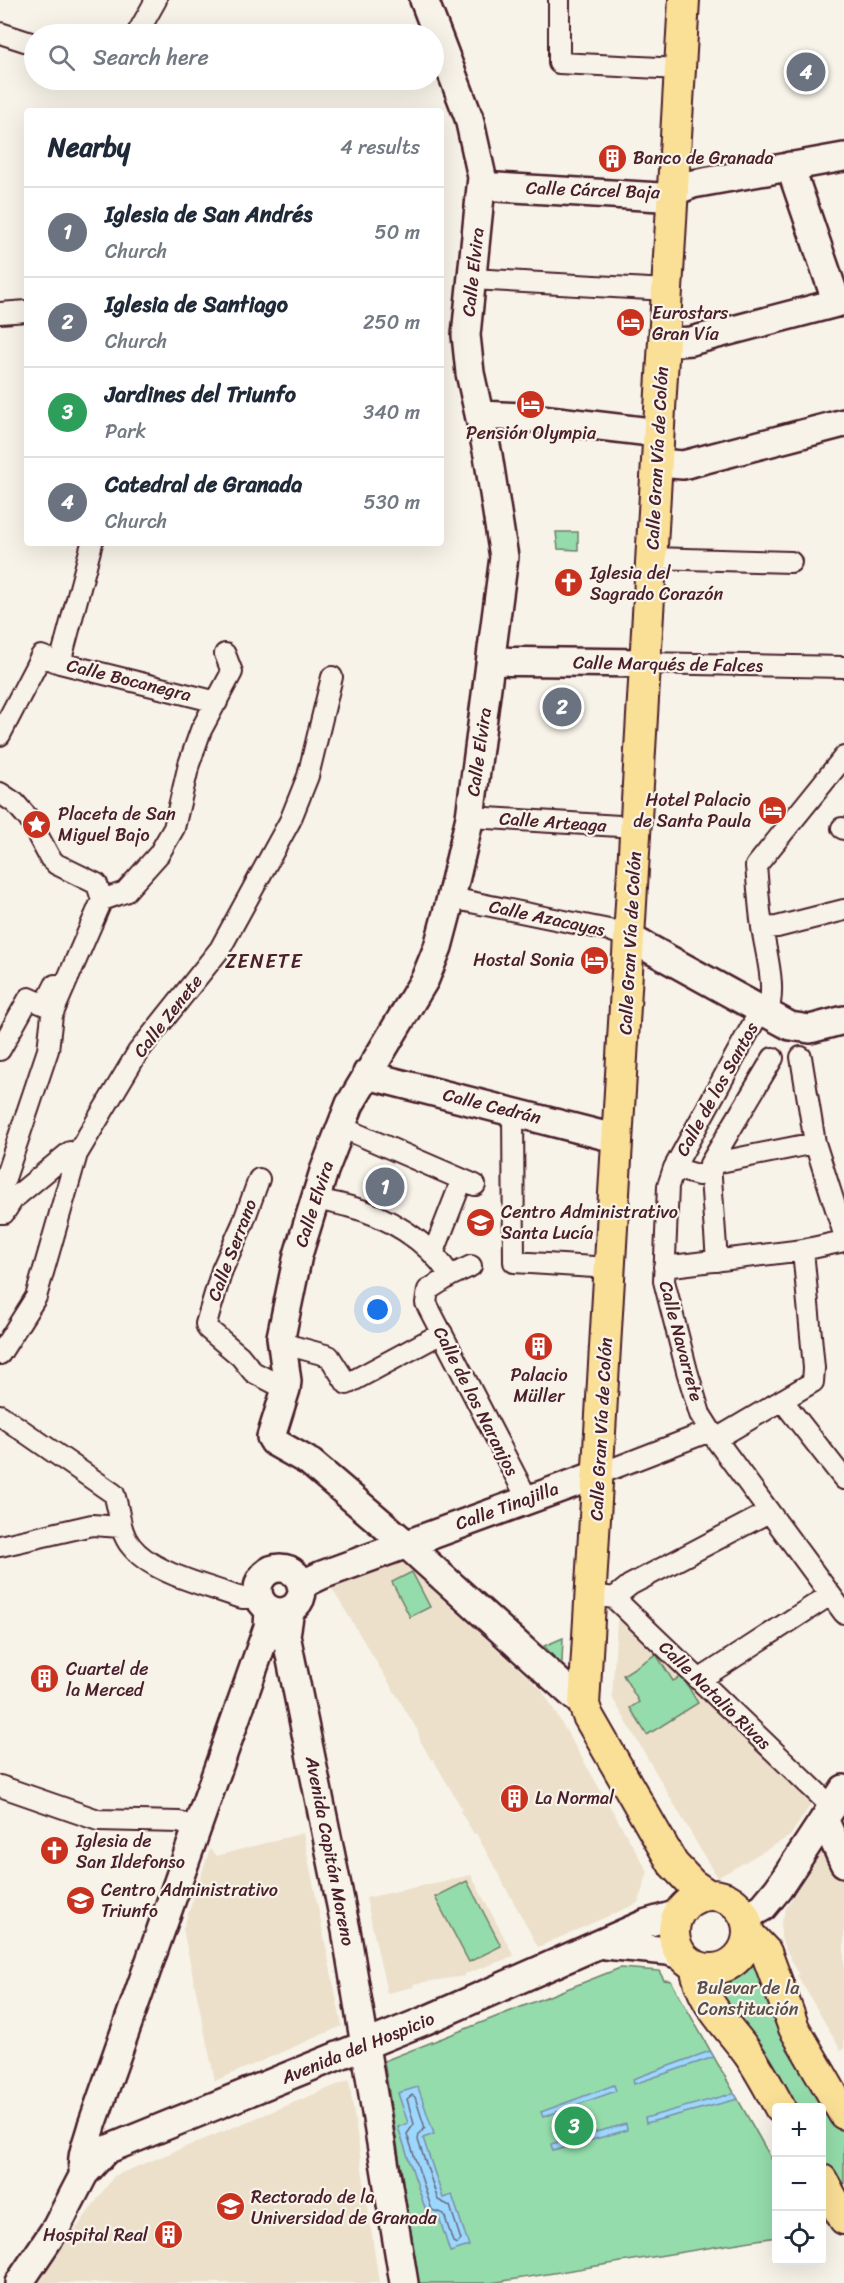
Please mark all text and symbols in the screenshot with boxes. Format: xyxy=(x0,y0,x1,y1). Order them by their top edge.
search box xyxy=(24,24,444,90)
text: Search here xyxy=(93,38,209,77)
icon: search xyxy=(45,41,78,74)
pin: 4 xyxy=(786,50,826,94)
text: Nearby xyxy=(48,124,130,170)
text: 4 results xyxy=(340,130,420,165)
building icon: Banco de Granada xyxy=(596,142,628,174)
place label: Banco de Granada xyxy=(633,142,774,174)
street label: Calle Cárcel Baja xyxy=(525,172,662,208)
text: Iglesia de San Andrés xyxy=(105,195,313,234)
text: 1 xyxy=(63,215,72,250)
text: 50 m xyxy=(375,215,420,250)
street label: Calle Elvira xyxy=(452,226,494,318)
text: Church xyxy=(105,234,167,269)
text: Iglesia de Santiago xyxy=(105,285,288,324)
place label: Eurostars Gran Vía xyxy=(652,297,729,350)
text: 2 xyxy=(62,305,73,340)
text: 250 m xyxy=(363,305,420,340)
hotel icon: Eurostars Gran Vía xyxy=(615,307,647,339)
text: Church xyxy=(105,324,167,359)
street label: Calle Gran Vía de Colón xyxy=(636,365,678,550)
text: Jardines del Triunfo xyxy=(105,375,296,414)
hotel icon: Pensión Olympia xyxy=(515,388,547,420)
text: 3 xyxy=(62,395,73,430)
text: 340 m xyxy=(363,395,420,430)
text: Park xyxy=(105,414,146,449)
place label: Pensión Olympia xyxy=(466,417,597,449)
text: Catedral de Granada xyxy=(105,465,302,504)
text: 4 xyxy=(61,485,74,520)
text: 530 m xyxy=(364,485,420,520)
text: Church xyxy=(105,504,167,539)
place label: Iglesia del Sagrado Corazón xyxy=(589,557,723,610)
church icon: Iglesia del Sagrado Corazón xyxy=(553,567,585,599)
street label: Calle Marqués de Falces xyxy=(573,646,764,682)
street label: Calle Bocanegra xyxy=(63,649,195,711)
pin: 2 xyxy=(542,684,582,730)
street label: Calle Elvira xyxy=(457,706,501,798)
place label: Hotel Palacio de Santa Paula xyxy=(633,784,751,837)
hotel icon: Hotel Palacio de Santa Paula xyxy=(756,794,788,826)
place label: Placeta de San Miguel Bajo xyxy=(58,798,176,851)
street label: Calle Arteaga xyxy=(498,802,609,842)
place icon: Placeta de San Miguel Bajo xyxy=(21,808,53,840)
street label: Calle Gran Vía de Colón xyxy=(609,850,651,1035)
street label: Calle Azacayas xyxy=(486,890,608,946)
district label: ZENETE xyxy=(225,944,303,979)
place label: Hostal Sonia xyxy=(473,944,575,976)
hotel icon: Hostal Sonia xyxy=(579,944,611,976)
street label: Calle Zenete xyxy=(125,967,211,1065)
street label: Calle de los Santos xyxy=(667,1015,768,1162)
street label: Calle Cedrán xyxy=(440,1078,545,1134)
street label: Calle Elvira xyxy=(285,1157,343,1251)
pin: 1 xyxy=(366,1164,404,1210)
street label: Calle Serrano xyxy=(198,1194,266,1306)
place label: Centro Administrativo Santa Lucía xyxy=(501,1196,678,1249)
school or university icon: Centro Administrativo Santa Lucía xyxy=(464,1206,496,1238)
street label: Calle Navarrete xyxy=(650,1277,713,1405)
your location xyxy=(363,1295,392,1324)
street label: Calle de los Naranjos xyxy=(424,1320,528,1482)
building icon: Palacio Müller xyxy=(523,1330,555,1362)
street label: Calle Gran Vía de Colón xyxy=(580,1336,622,1521)
place label: Palacio Müller xyxy=(510,1359,568,1412)
street label: Calle Tinajilla xyxy=(451,1473,563,1539)
street label: Calle Natalio Rivas xyxy=(651,1632,779,1758)
place label: Cuartel de la Merced xyxy=(66,1653,148,1706)
building icon: Cuartel de la Merced xyxy=(29,1663,61,1695)
street label: Avenida Capitán Moreno xyxy=(296,1752,364,1949)
building icon: La Normal xyxy=(498,1782,530,1814)
place label: La Normal xyxy=(535,1782,615,1814)
place label: Iglesia de San Ildefonso xyxy=(75,1825,185,1878)
church icon: Iglesia de San Ildefonso xyxy=(39,1835,71,1867)
place label: Centro Administrativo Triunfo xyxy=(101,1874,278,1927)
school or university icon: Centro Administrativo Triunfo xyxy=(64,1884,96,1916)
park label: Bulevar de la Constitución xyxy=(697,1972,800,2025)
street label: Avenida del Hospicio xyxy=(276,2003,439,2094)
map controls xyxy=(772,2103,826,2265)
button: + xyxy=(772,2103,826,2157)
pin: 3 xyxy=(554,2104,594,2148)
button: − xyxy=(772,2157,826,2211)
place label: Rectorado de la Universidad de Granada xyxy=(251,2181,438,2234)
school or university icon: Rectorado de la Universidad de Granada xyxy=(214,2191,246,2223)
button: locate xyxy=(772,2211,826,2265)
place label: Hospital Real xyxy=(43,2219,149,2251)
building icon: Hospital Real xyxy=(153,2219,185,2251)

